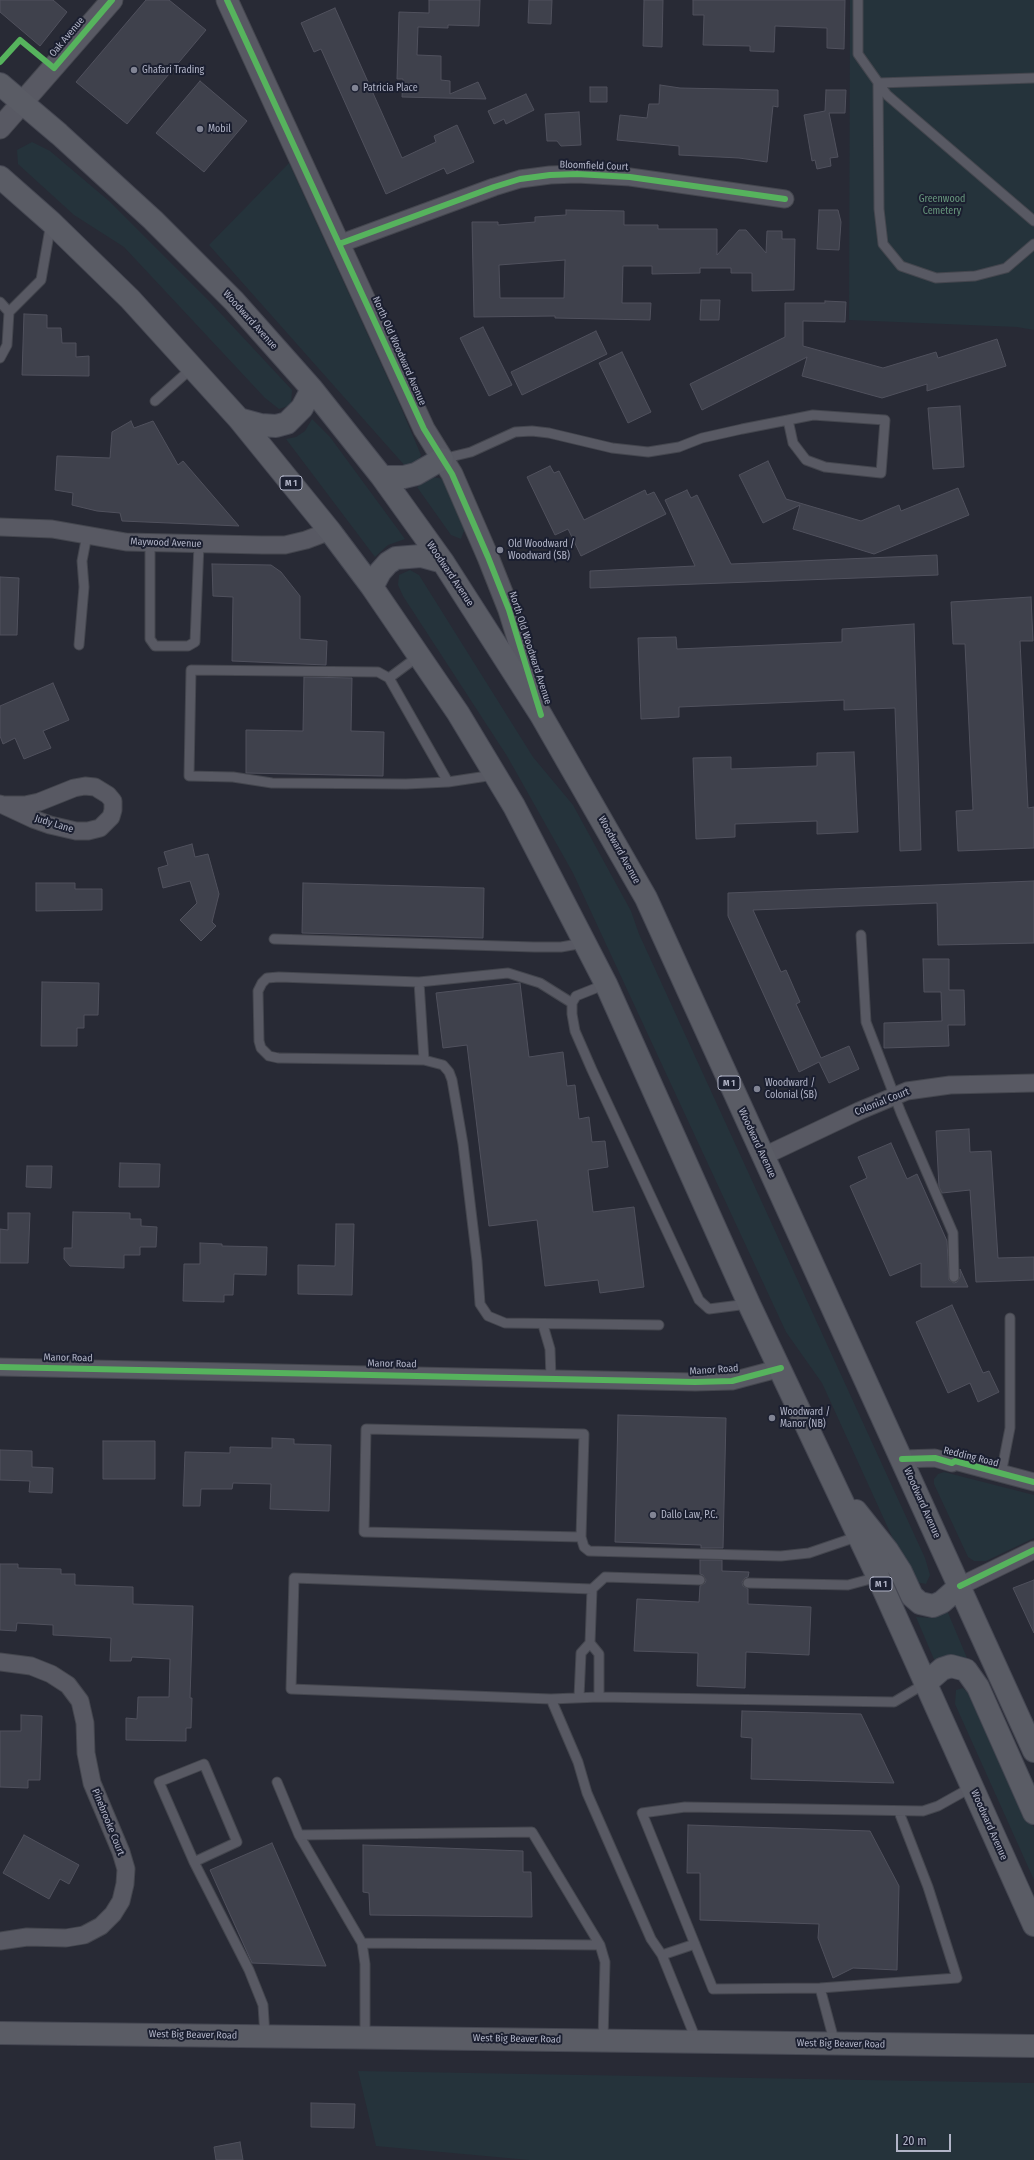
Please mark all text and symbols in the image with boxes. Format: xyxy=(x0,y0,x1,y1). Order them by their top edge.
street label: Oak Avenue xyxy=(47,15,87,59)
place label: Ghafari Trading xyxy=(142,64,204,76)
marker: Ghafari Trading xyxy=(129,65,139,75)
place label: Patricia Place xyxy=(363,82,418,94)
marker: Patricia Place xyxy=(350,83,360,93)
place label: Mobil xyxy=(208,123,231,135)
marker: Mobil xyxy=(195,124,205,134)
street label: Bloomfield Court xyxy=(559,159,629,173)
park label: Greenwood Cemetery xyxy=(919,193,965,216)
street label: Woodward Avenue xyxy=(220,288,280,352)
street label: North Old Woodward Avenue xyxy=(370,295,428,407)
road number: M 1 xyxy=(280,476,302,490)
street label: Maywood Avenue xyxy=(130,536,202,550)
place label: Old Woodward / Woodward (SB) xyxy=(508,538,575,562)
street label: Woodward Avenue xyxy=(424,539,476,609)
marker: Old Woodward / Woodward (SB) xyxy=(495,545,505,555)
street label: North Old Woodward Avenue xyxy=(506,590,554,706)
street label: Judy Lane xyxy=(33,812,75,836)
street label: Woodward Avenue xyxy=(595,814,643,886)
road number: M 1 xyxy=(718,1076,740,1090)
place label: Woodward / Colonial (SB) xyxy=(765,1077,817,1100)
marker: Woodward / Colonial (SB) xyxy=(752,1084,762,1094)
street label: Colonial Court xyxy=(853,1086,911,1118)
street label: Woodward Avenue xyxy=(736,1106,778,1180)
street label: Manor Road xyxy=(43,1352,93,1364)
street label: Manor Road xyxy=(367,1358,417,1370)
street label: Manor Road xyxy=(689,1362,739,1378)
place label: Woodward / Manor (NB) xyxy=(780,1406,830,1430)
marker: Woodward / Manor (NB) xyxy=(767,1413,777,1423)
street label: Redding Road xyxy=(942,1444,1000,1470)
street label: Woodward Avenue xyxy=(901,1466,943,1540)
place label: Dallo Law, P.C. xyxy=(661,1509,717,1521)
marker: Dallo Law, P.C. xyxy=(648,1510,658,1520)
road number: M 1 xyxy=(870,1577,892,1591)
street label: Pinebrooke Court xyxy=(89,1787,127,1857)
street label: Woodward Avenue xyxy=(968,1788,1010,1862)
street label: West Big Beaver Road xyxy=(149,2028,237,2042)
street label: West Big Beaver Road xyxy=(473,2032,561,2046)
street label: West Big Beaver Road xyxy=(797,2037,885,2051)
scale bar xyxy=(898,2126,953,2152)
text: 20 m xyxy=(903,2134,927,2148)

